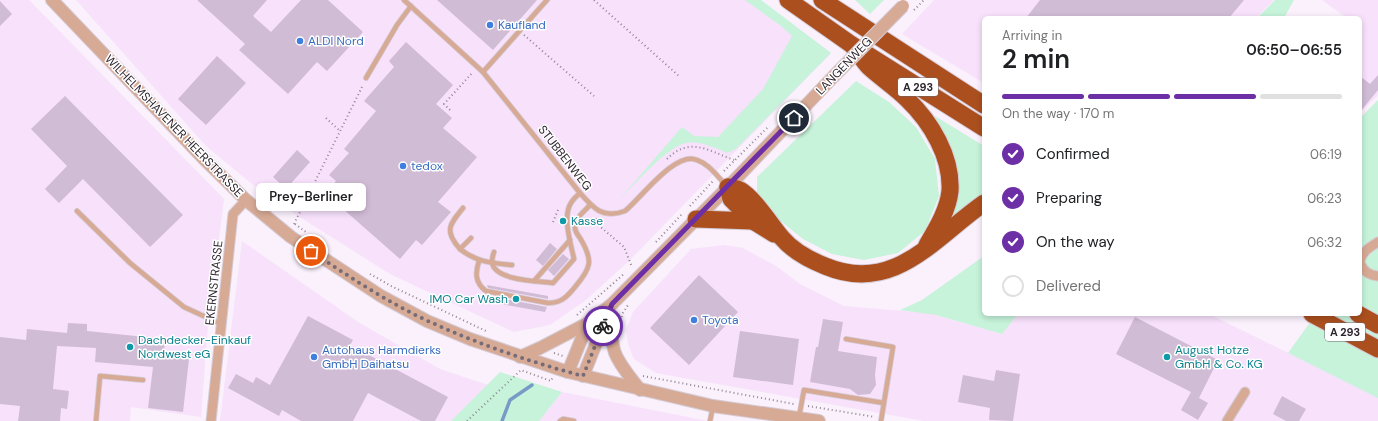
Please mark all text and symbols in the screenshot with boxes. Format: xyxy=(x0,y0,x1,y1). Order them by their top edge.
place label: Kaufland xyxy=(498,17,546,33)
marker: Kaufland xyxy=(485,20,495,30)
text: Arriving in xyxy=(1002,27,1062,44)
place label: ALDI Nord xyxy=(308,33,364,49)
street label: LANGENWEG xyxy=(812,34,876,98)
marker: ALDI Nord xyxy=(295,36,305,46)
text: 06:50–06:55 xyxy=(1246,40,1342,60)
text: 2 min xyxy=(1002,42,1070,76)
street label: WILHELMSHAVENER HEERSTRASSE xyxy=(101,51,247,201)
road number: A 293 xyxy=(898,78,938,96)
pin xyxy=(777,101,811,135)
text: On the way · 170 m xyxy=(1002,105,1114,122)
icon: home xyxy=(783,107,805,129)
street label: STUBBENWEG xyxy=(535,122,595,194)
icon: check xyxy=(1002,143,1024,165)
text: Confirmed xyxy=(1036,144,1110,164)
text: 06:19 xyxy=(1310,146,1342,163)
place label: tedox xyxy=(411,158,443,174)
marker: tedox xyxy=(398,161,408,171)
callout: Prey-Berliner xyxy=(256,183,366,211)
icon: check xyxy=(1002,187,1024,209)
text: Prey-Berliner xyxy=(269,188,353,205)
text: Preparing xyxy=(1036,188,1102,208)
text: 06:23 xyxy=(1307,190,1342,207)
place label: Kasse xyxy=(571,213,603,229)
marker: Kasse xyxy=(558,216,568,226)
icon: check xyxy=(1002,231,1024,253)
text: On the way xyxy=(1036,232,1115,252)
pin xyxy=(294,234,328,268)
text: 06:32 xyxy=(1307,234,1342,251)
street label: EKERNSTRASSE xyxy=(202,240,226,326)
icon: bag xyxy=(300,240,322,262)
text: Delivered xyxy=(1036,276,1101,296)
place label: IMO Car Wash xyxy=(429,291,508,307)
marker: IMO Car Wash xyxy=(511,294,521,304)
courier xyxy=(583,306,623,346)
place label: Toyota xyxy=(702,312,739,328)
icon: bike xyxy=(592,315,614,337)
marker: Toyota xyxy=(689,315,699,325)
road number: A 293 xyxy=(1325,323,1365,341)
place label: Dachdecker-Einkauf Nordwest eG xyxy=(138,332,251,362)
marker: Dachdecker-Einkauf Nordwest eG xyxy=(125,342,135,352)
place label: Autohaus Harmdierks GmbH Daihatsu xyxy=(322,342,441,372)
place label: August Hotze GmbH & Co. KG xyxy=(1175,342,1263,372)
marker: Autohaus Harmdierks GmbH Daihatsu xyxy=(309,352,319,362)
marker: August Hotze GmbH & Co. KG xyxy=(1162,352,1172,362)

